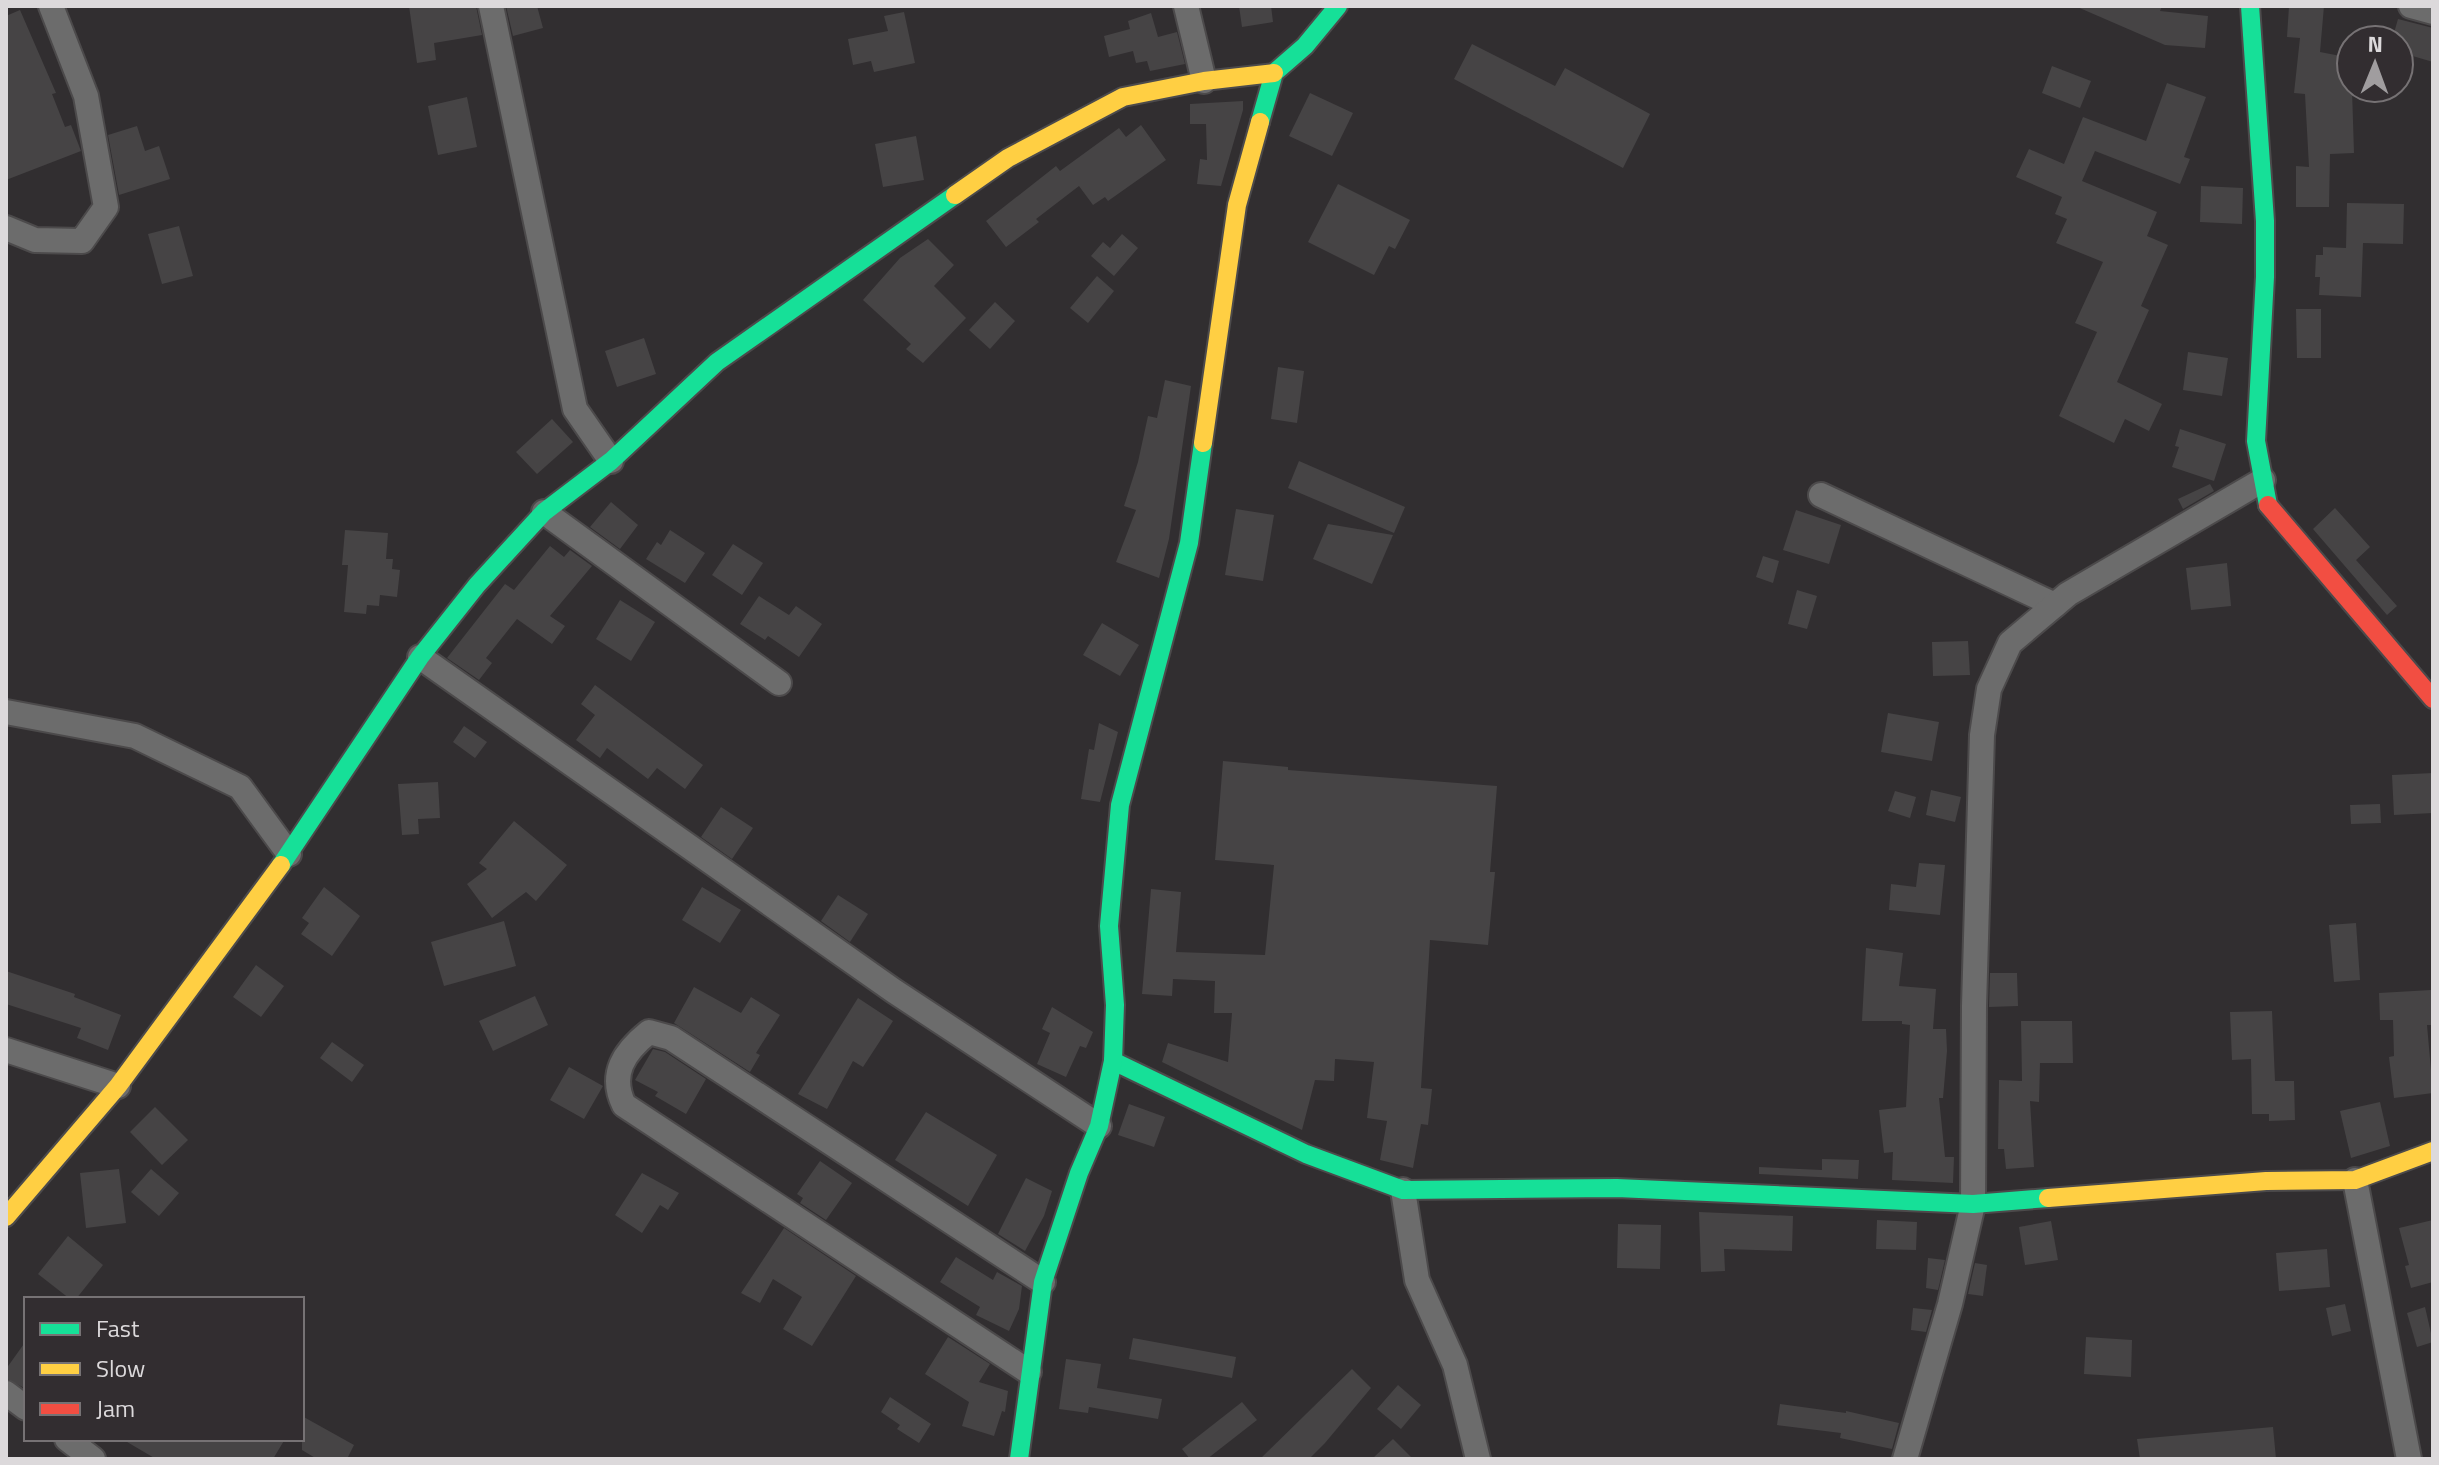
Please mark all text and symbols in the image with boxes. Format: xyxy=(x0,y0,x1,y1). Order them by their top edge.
north arrow xyxy=(2335,24,2415,104)
text: N xyxy=(2367,27,2383,61)
legend xyxy=(24,1297,304,1441)
text: Fast xyxy=(96,1310,140,1346)
text: Slow xyxy=(96,1350,145,1386)
text: Jam xyxy=(96,1390,135,1426)

